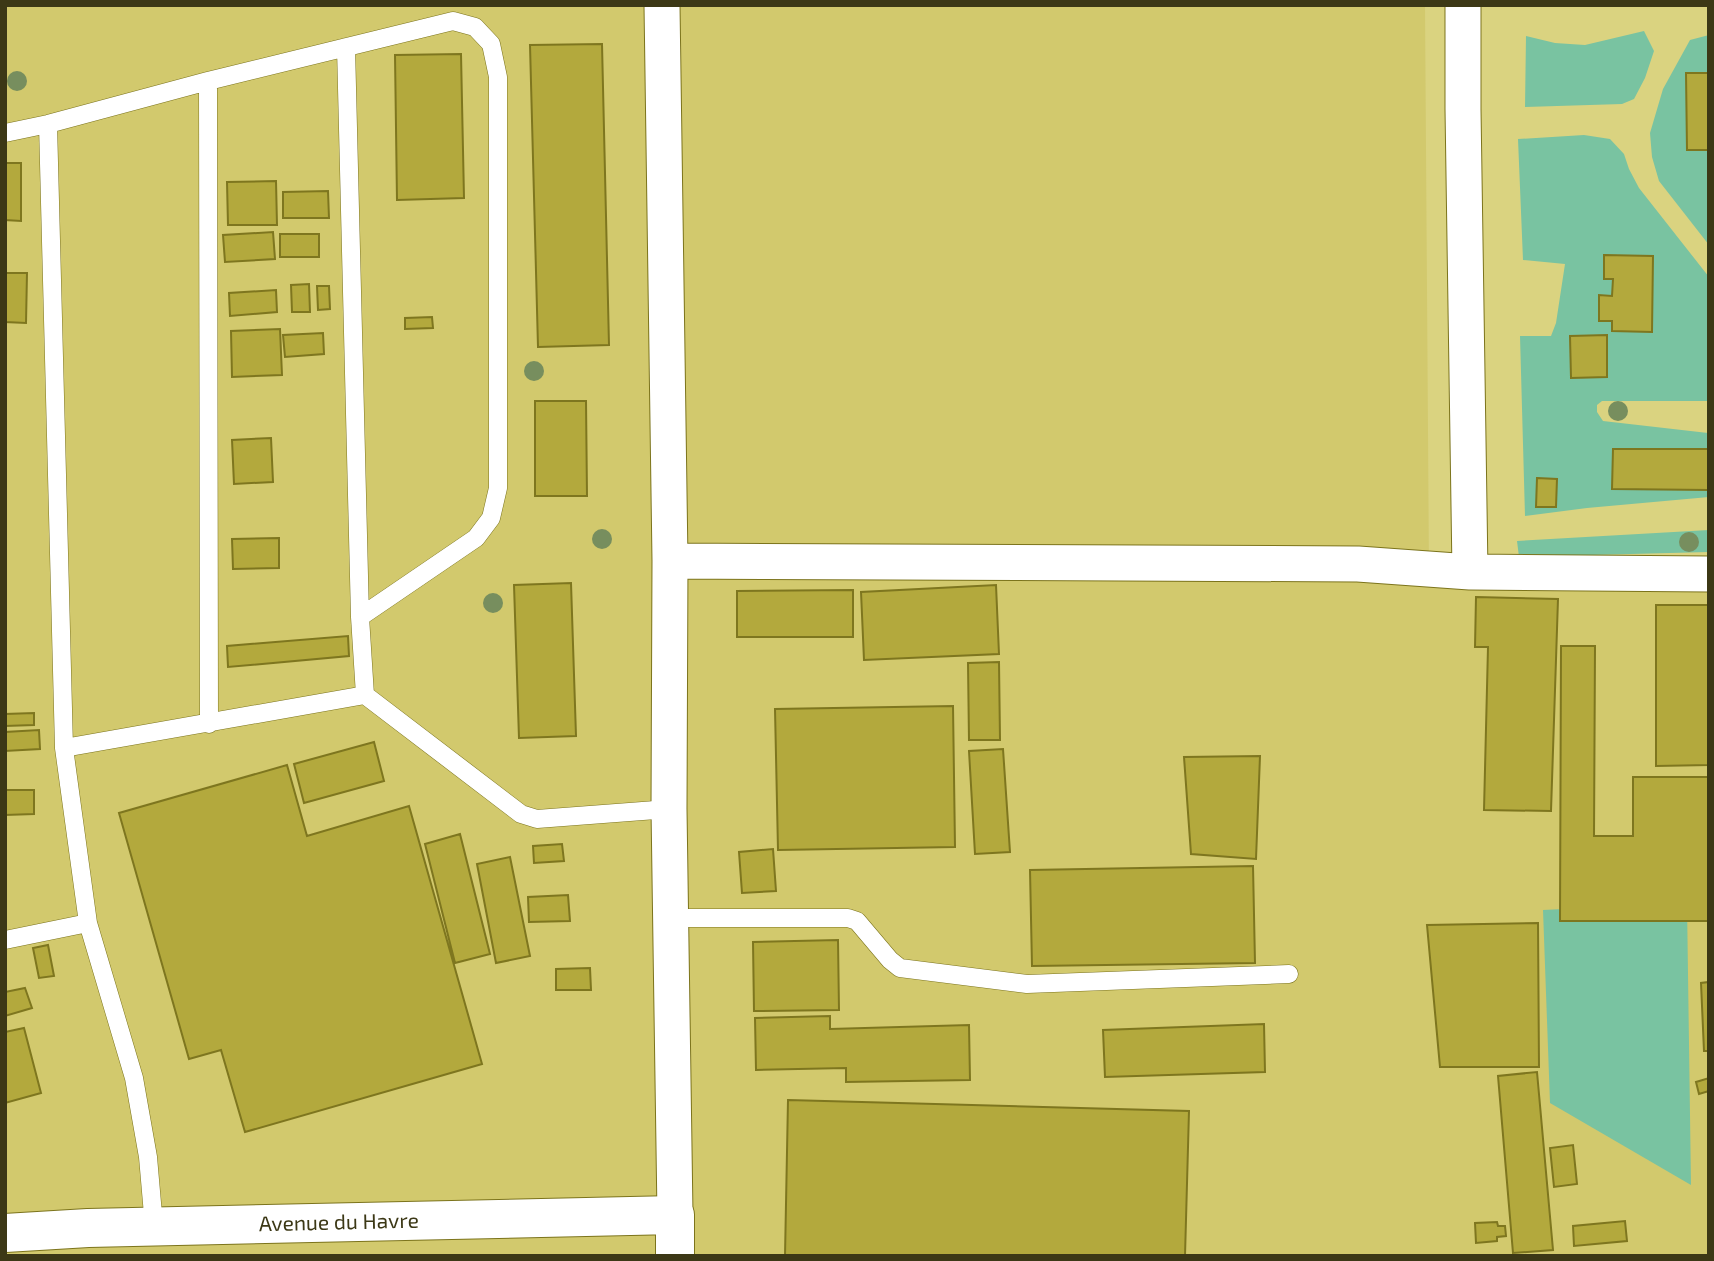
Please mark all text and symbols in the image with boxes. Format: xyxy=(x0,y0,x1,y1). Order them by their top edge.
street label: Avenue du Havre xyxy=(259,1207,419,1235)

